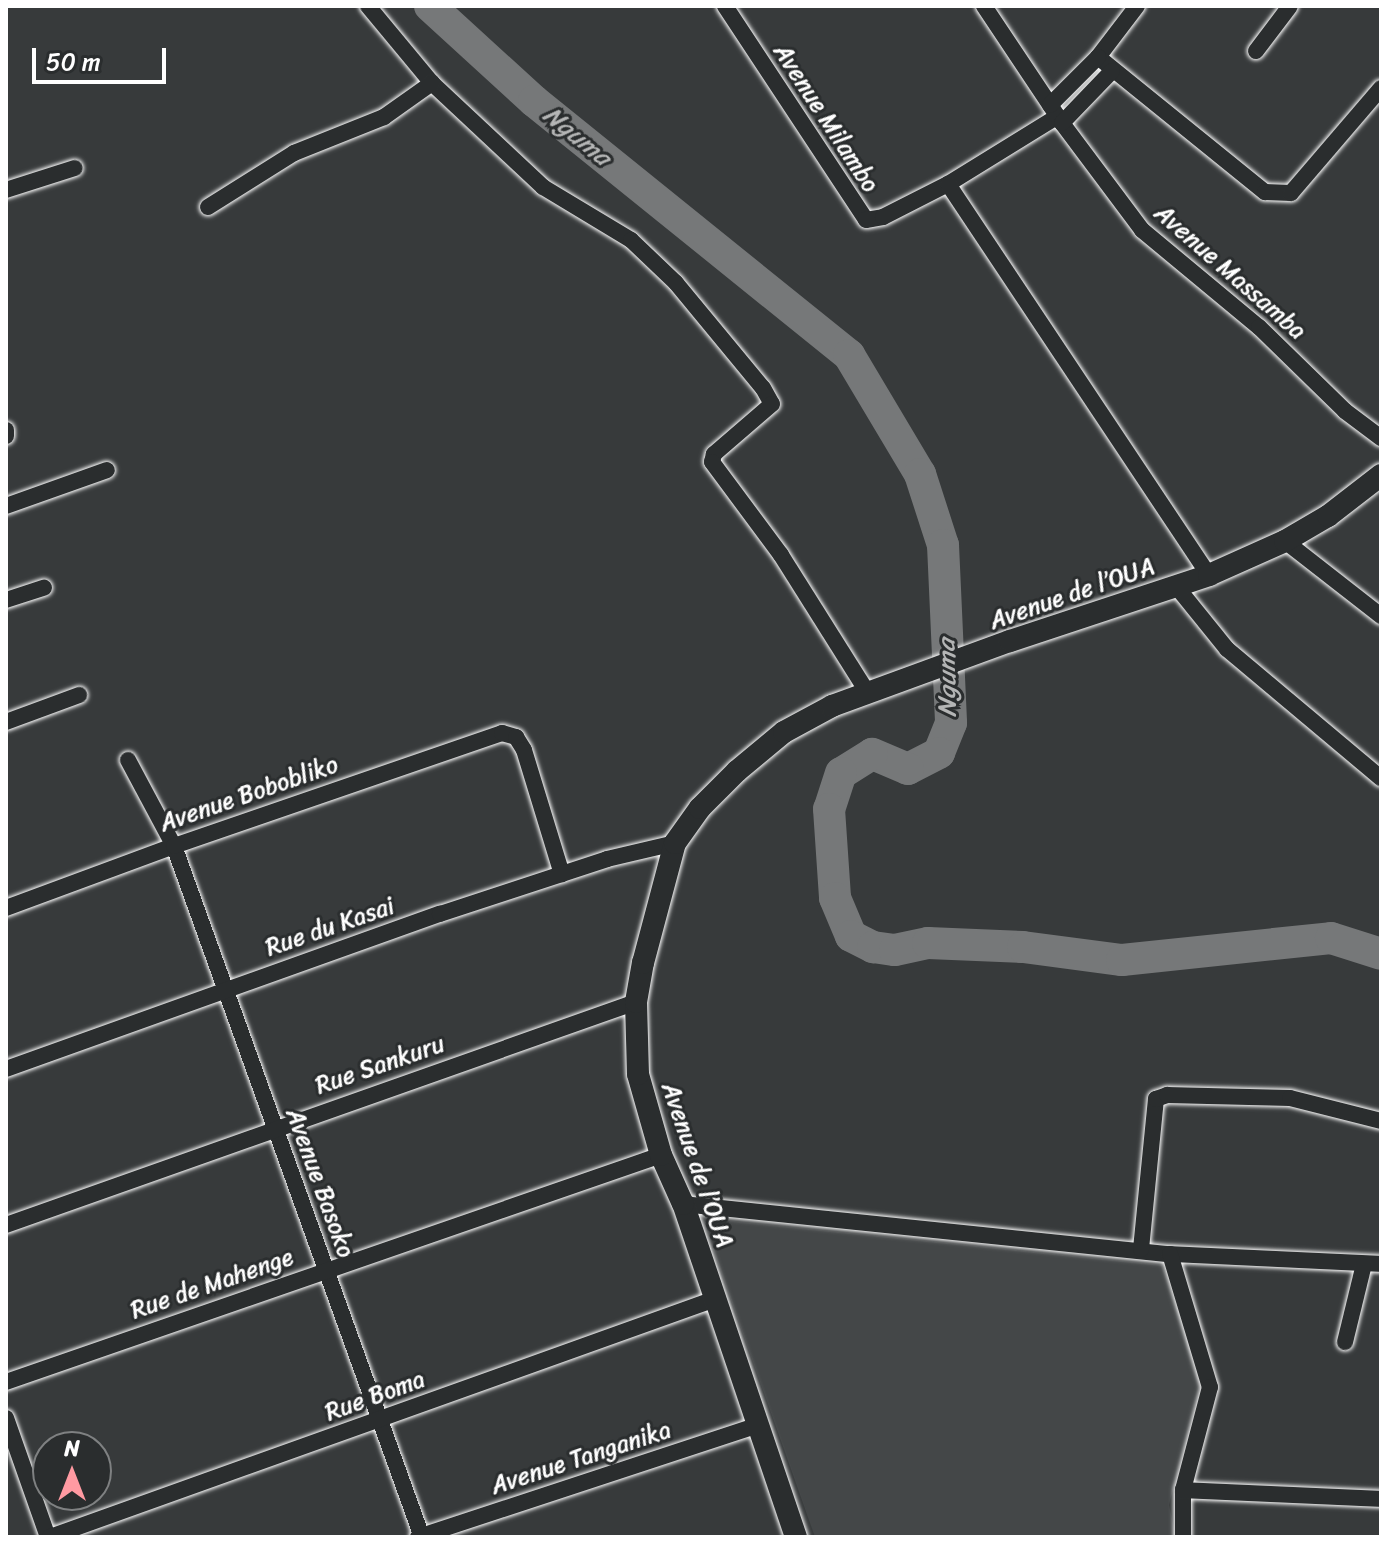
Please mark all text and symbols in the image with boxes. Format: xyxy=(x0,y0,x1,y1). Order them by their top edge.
scale bar xyxy=(36,32,170,82)
street label: Avenue Milambo xyxy=(767,38,885,198)
text: 50 m xyxy=(46,41,101,83)
water label: Nguma xyxy=(537,99,617,173)
street label: Avenue Massamba xyxy=(1148,198,1312,346)
street label: Avenue de l’OUA xyxy=(986,552,1158,636)
water label: Nguma xyxy=(931,639,963,717)
street label: Avenue Bobobliko xyxy=(156,750,342,838)
street label: Rue du Kasai xyxy=(262,892,398,962)
street label: Rue Sankuru xyxy=(312,1030,448,1100)
street label: Avenue de l’OUA xyxy=(655,1079,739,1251)
street label: Avenue Basoko xyxy=(279,1104,361,1262)
street label: Rue de Mahenge xyxy=(127,1243,297,1325)
street label: Rue Boma xyxy=(321,1365,429,1427)
street label: Avenue Tanganika xyxy=(487,1415,675,1501)
text: N xyxy=(64,1429,80,1468)
north arrow xyxy=(32,1431,112,1511)

